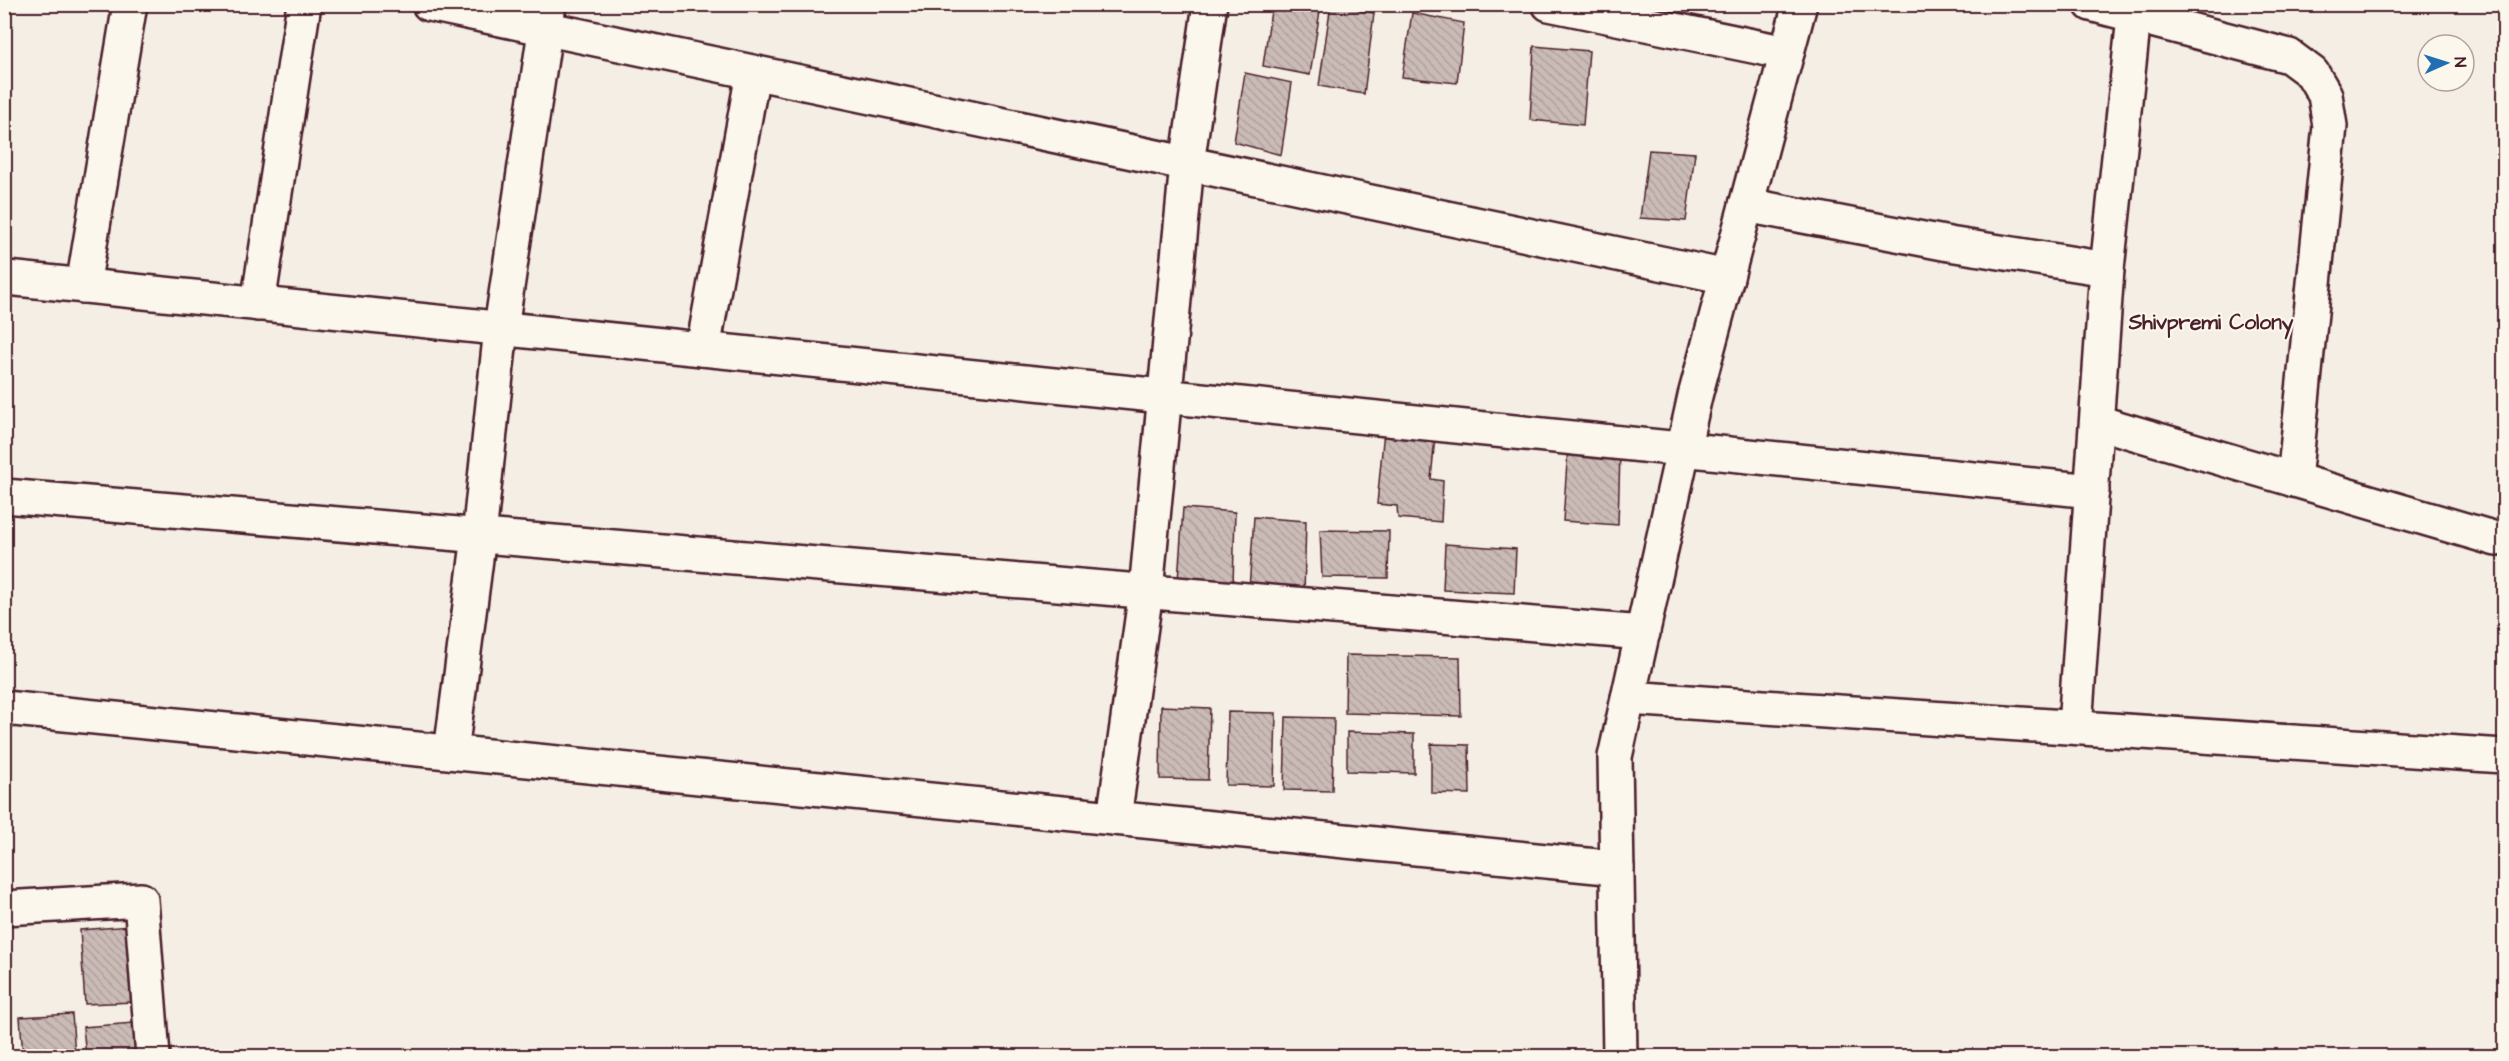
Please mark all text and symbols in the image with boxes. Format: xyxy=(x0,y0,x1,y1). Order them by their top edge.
north arrow xyxy=(2416,33,2476,93)
text: N xyxy=(2449,57,2471,68)
district label: Shivpremi Colony xyxy=(2128,308,2294,340)

